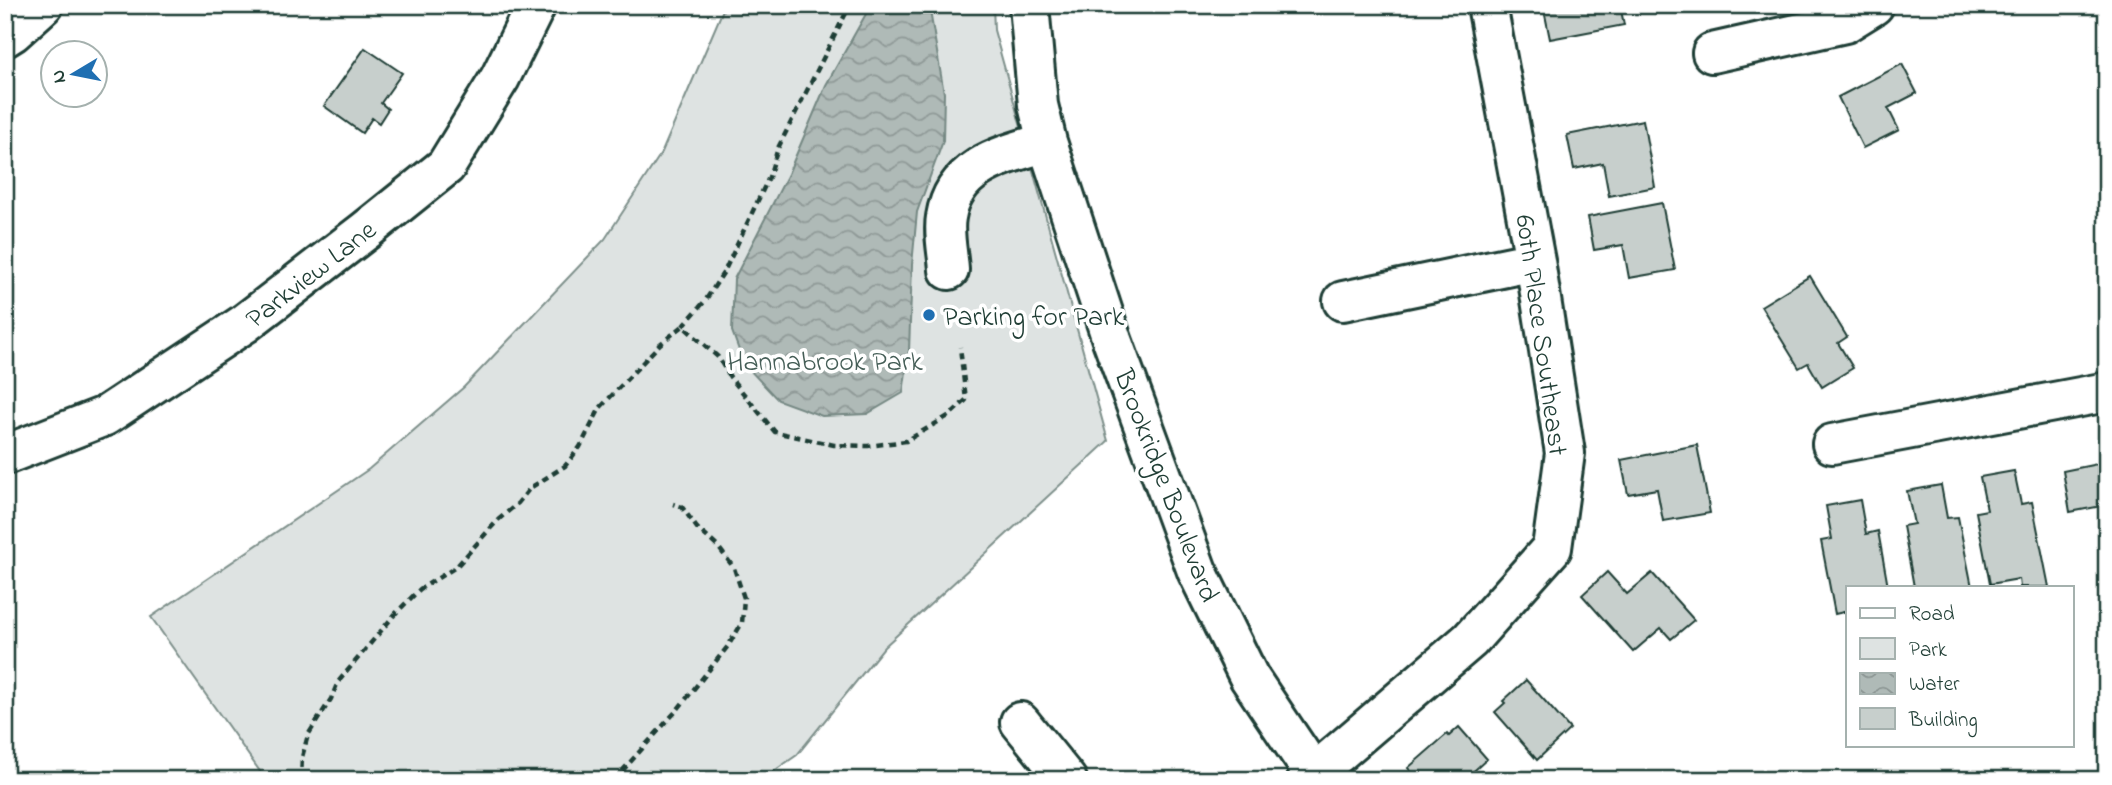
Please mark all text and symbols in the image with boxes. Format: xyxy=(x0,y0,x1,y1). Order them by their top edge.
north arrow xyxy=(38,38,108,108)
text: N xyxy=(45,68,74,85)
street label: Parkview Lane xyxy=(238,211,387,340)
street label: 60th Place Southeast xyxy=(1502,212,1577,459)
place label: Parking for Park xyxy=(943,298,1125,339)
marker: Parking for Park xyxy=(921,307,937,323)
park label: Hannabrook Park xyxy=(727,343,924,384)
street label: Brookridge Boulevard xyxy=(1101,363,1228,609)
legend xyxy=(1846,586,2074,746)
text: Road xyxy=(1909,600,1955,630)
text: Park xyxy=(1909,636,1948,666)
text: Water xyxy=(1909,670,1960,700)
text: Building xyxy=(1908,706,1978,738)

